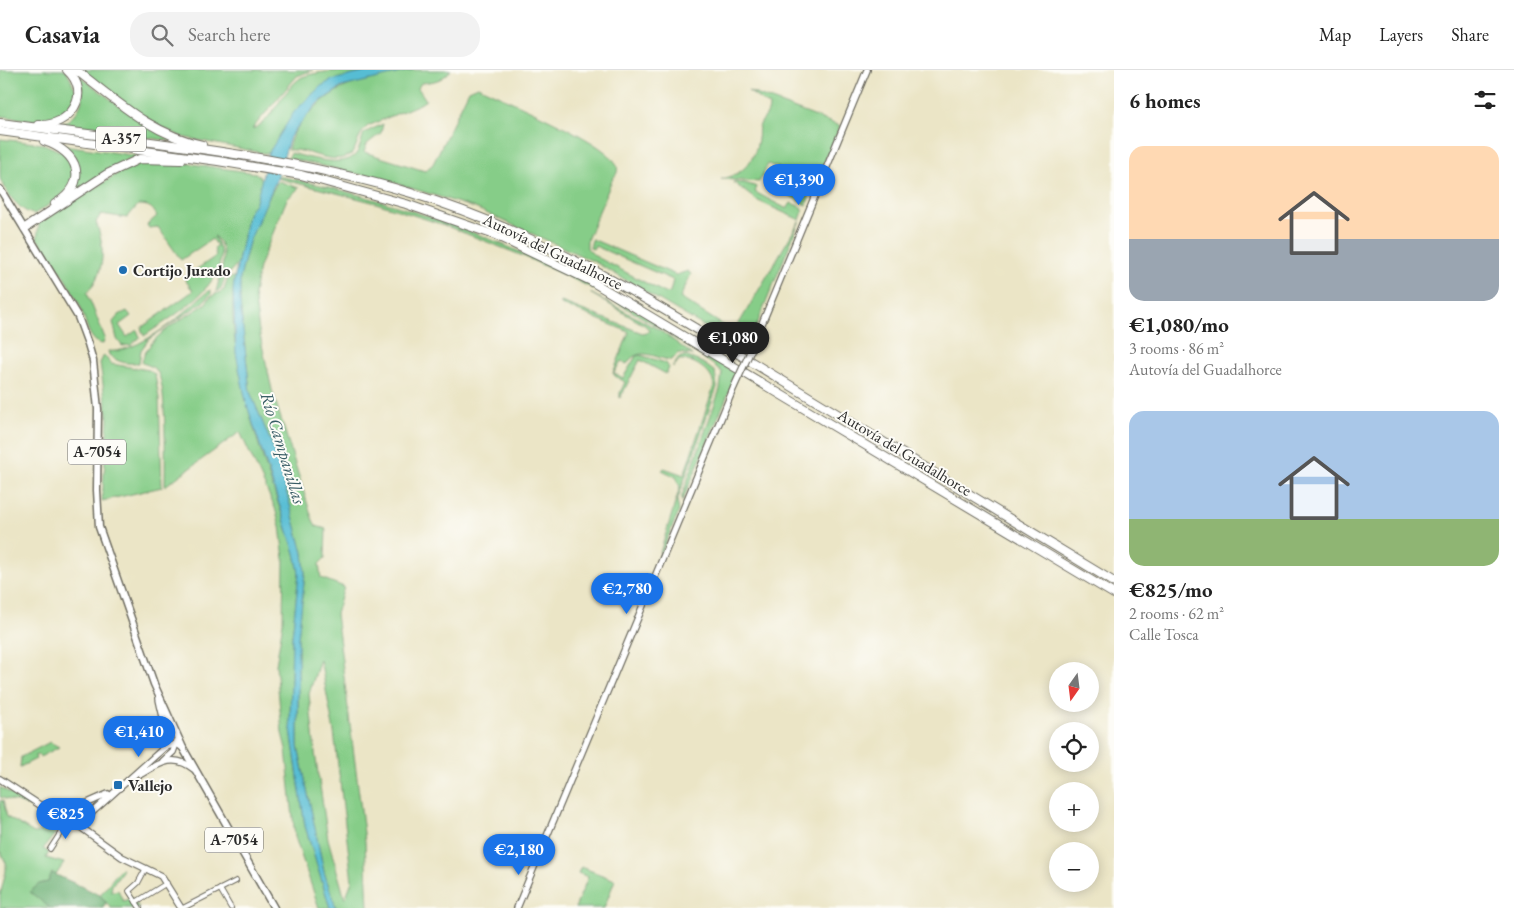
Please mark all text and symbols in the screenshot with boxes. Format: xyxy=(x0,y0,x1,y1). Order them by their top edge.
search box xyxy=(130,12,480,57)
text: Casavia xyxy=(25,19,100,50)
icon: search xyxy=(148,21,176,49)
text: Search here xyxy=(188,22,270,47)
text: Map xyxy=(1319,23,1351,46)
text: Layers xyxy=(1379,23,1423,46)
text: Share xyxy=(1451,23,1489,46)
icon: filters xyxy=(1471,86,1499,114)
text: 6 homes xyxy=(1129,87,1201,114)
road number: A-357 xyxy=(96,126,146,152)
pin: €1,390 xyxy=(758,164,840,206)
text: €1,390 xyxy=(774,169,824,190)
icon: home xyxy=(1269,178,1359,268)
street label: Autovía del Guadalhorce xyxy=(479,208,626,294)
place label: Cortijo Jurado xyxy=(133,260,230,281)
marker: Cortijo Jurado xyxy=(117,264,129,276)
text: €1,080/mo xyxy=(1129,311,1229,338)
pin: €1,080 xyxy=(692,322,774,364)
text: €1,080 xyxy=(708,327,758,348)
text: 3 rooms · 86 m² xyxy=(1129,338,1224,359)
text: Autovía del Guadalhorce xyxy=(1129,359,1282,380)
water label: Río Campanillas xyxy=(255,389,312,508)
street label: Autovía del Guadalhorce xyxy=(833,404,976,501)
road number: A-7054 xyxy=(68,440,126,464)
icon: home xyxy=(1269,443,1359,533)
pin: €2,780 xyxy=(586,572,668,615)
text: €825/mo xyxy=(1129,576,1213,603)
text: €2,780 xyxy=(602,578,652,599)
text: 2 rooms · 62 m² xyxy=(1129,603,1224,624)
text: Calle Tosca xyxy=(1129,624,1199,645)
north arrow xyxy=(1049,662,1099,712)
map controls xyxy=(1049,662,1099,892)
pin: €1,410 xyxy=(98,716,180,758)
text: €1,410 xyxy=(114,721,164,742)
button: locate xyxy=(1049,722,1099,772)
place label: Vallejo xyxy=(128,775,172,796)
marker: Vallejo xyxy=(112,779,124,791)
button: + xyxy=(1049,782,1099,832)
pin: €825 xyxy=(36,798,96,840)
text: €825 xyxy=(47,803,85,824)
road number: A-7054 xyxy=(205,828,263,852)
pin: €2,180 xyxy=(478,834,560,876)
text: €2,180 xyxy=(494,839,544,860)
button: − xyxy=(1049,842,1099,892)

